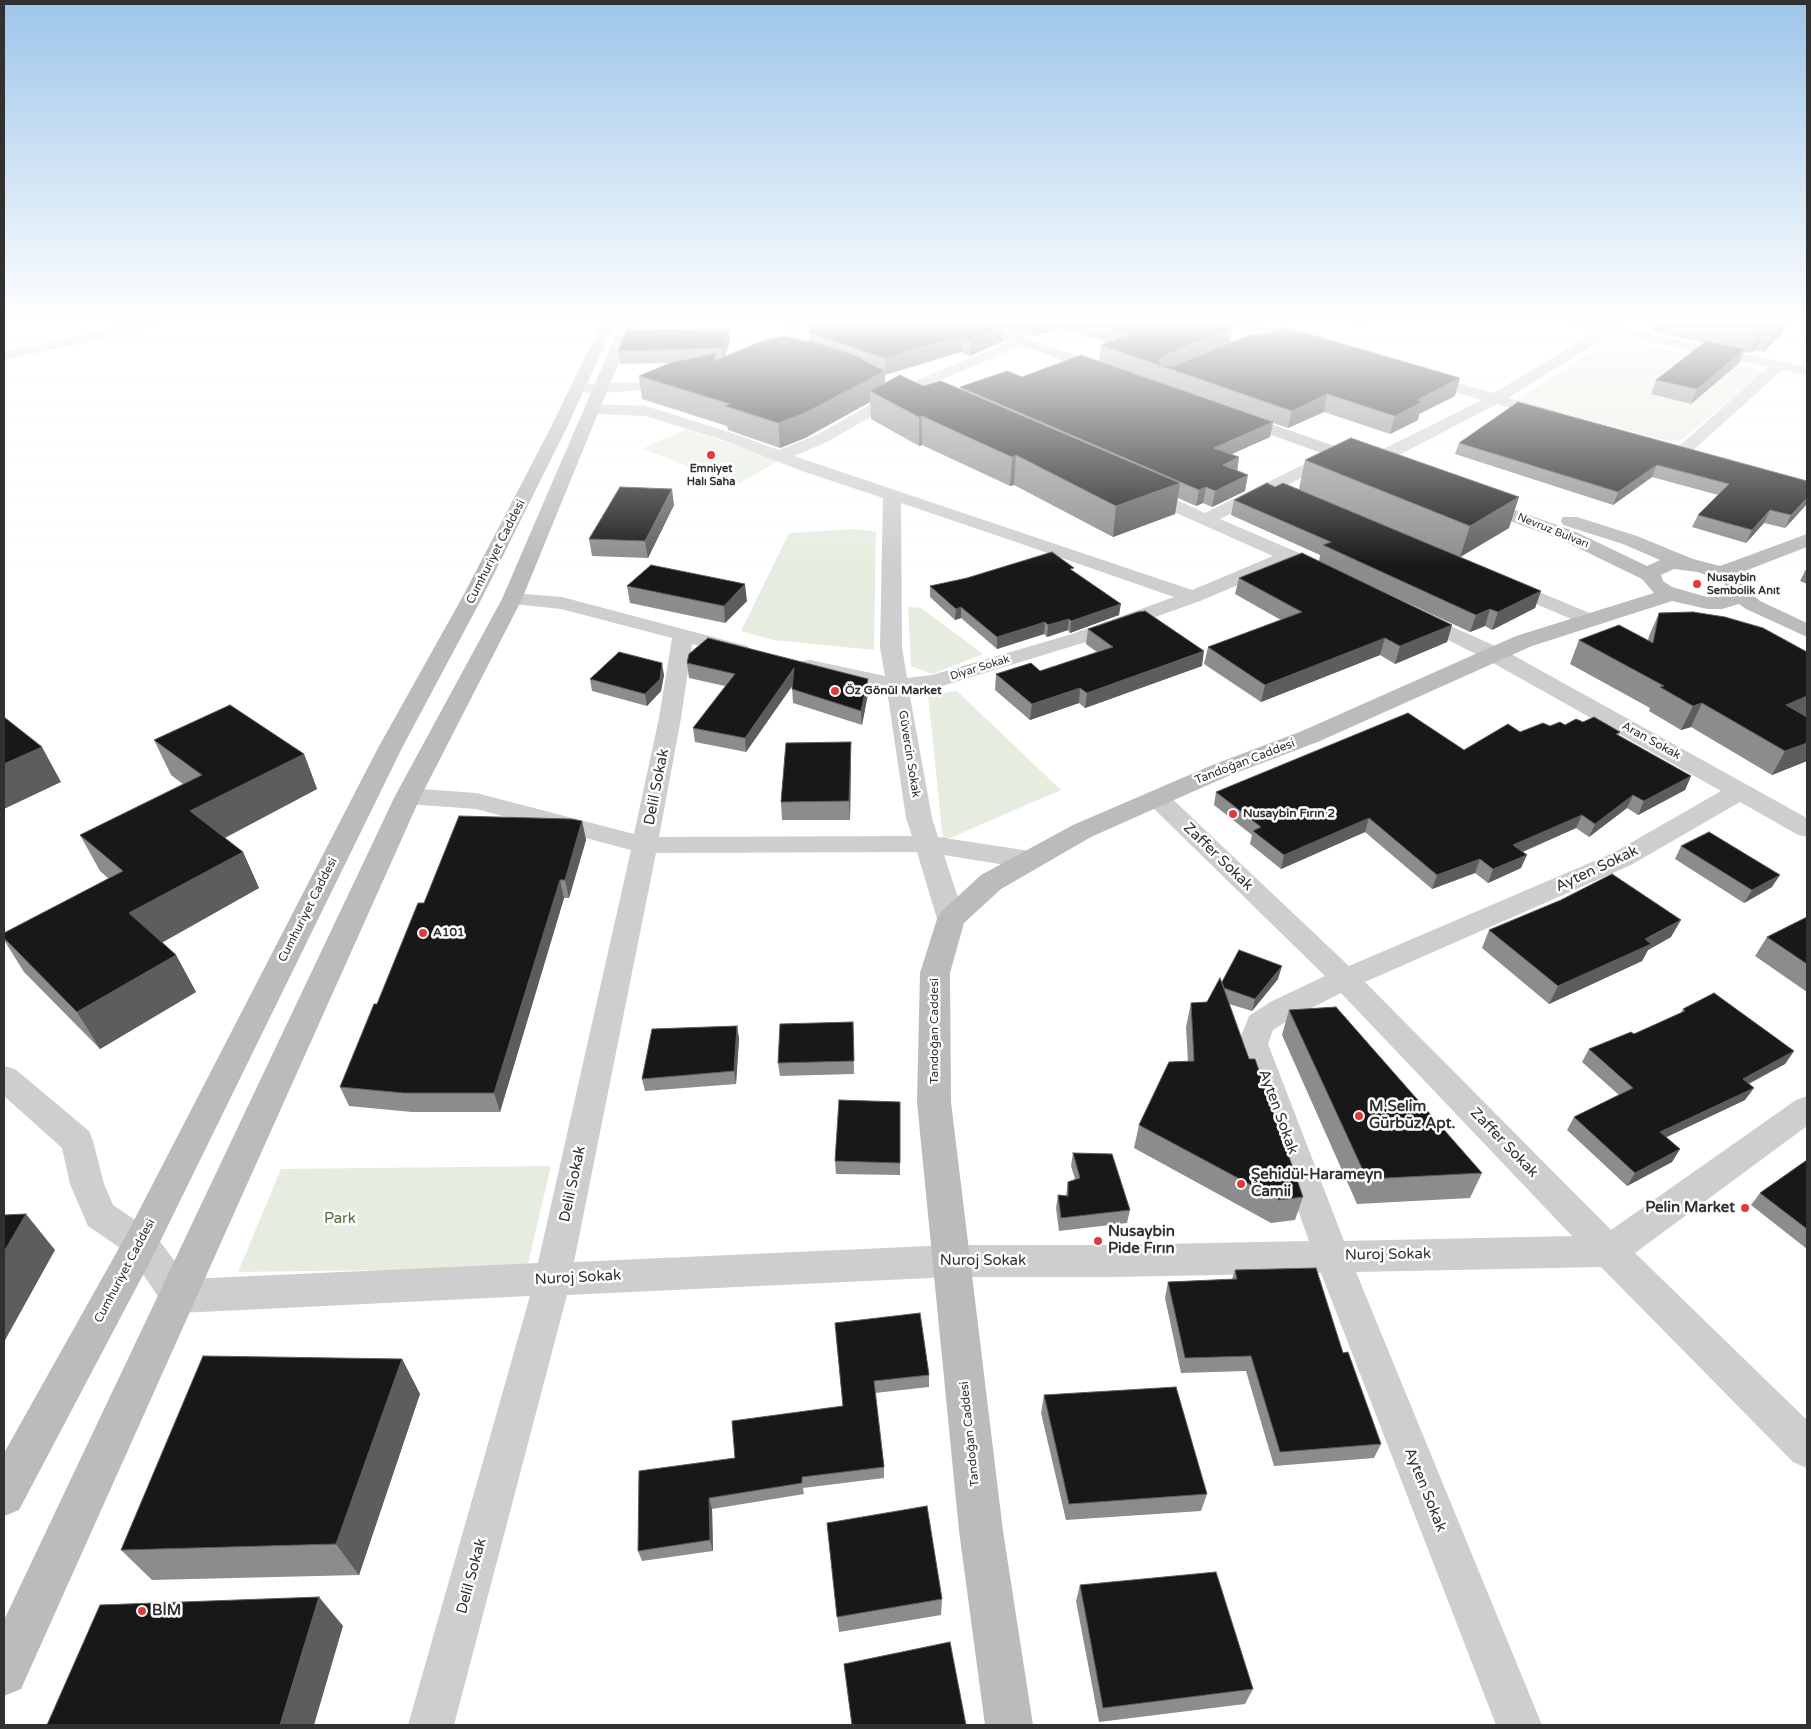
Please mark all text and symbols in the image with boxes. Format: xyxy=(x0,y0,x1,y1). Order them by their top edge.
marker: Emniyet Halı Saha xyxy=(705,449,717,461)
place label: Emniyet Halı Saha xyxy=(687,462,735,488)
street label: Cumhuriyet Caddesi xyxy=(463,497,529,607)
street label: Nevruz Bulvarı xyxy=(1515,511,1591,551)
place label: Nusaybin Sembolik Anıt xyxy=(1707,571,1780,597)
marker: Nusaybin Sembolik Anıt xyxy=(1691,578,1703,590)
street label: Diyar Sokak xyxy=(949,653,1011,683)
place label: Öz Gönül Market xyxy=(845,684,942,698)
marker: Öz Gönül Market xyxy=(829,685,841,697)
street label: Güvercin Sokak xyxy=(895,709,923,799)
street label: Aran Sokak xyxy=(1619,719,1683,763)
street label: Tandoğan Caddesi xyxy=(1193,736,1297,788)
street label: Delil Sokak xyxy=(641,747,673,827)
place label: Nusaybin Fırın 2 xyxy=(1243,807,1335,821)
marker: Nusaybin Fırın 2 xyxy=(1227,808,1239,820)
street label: Zaffer Sokak xyxy=(1179,819,1257,895)
street label: Ayten Sokak xyxy=(1553,842,1641,896)
street label: Cumhuriyet Caddesi xyxy=(275,855,341,965)
place label: A101 xyxy=(433,926,465,940)
marker: A101 xyxy=(417,927,429,939)
street label: Tandoğan Caddesi xyxy=(928,978,942,1084)
street label: Ayten Sokak xyxy=(1254,1067,1302,1157)
place label: M.Selim Gürbüz Apt. xyxy=(1369,1098,1455,1133)
street label: Zaffer Sokak xyxy=(1466,1104,1542,1182)
marker: M.Selim Gürbüz Apt. xyxy=(1353,1110,1365,1122)
street label: Delil Sokak xyxy=(556,1144,590,1224)
place label: Şehidül-Harameyn Camii xyxy=(1251,1166,1382,1201)
marker: Şehidül-Harameyn Camii xyxy=(1235,1178,1247,1190)
place label: Pelin Market xyxy=(1645,1199,1735,1217)
marker: Pelin Market xyxy=(1739,1202,1751,1214)
park label: Park xyxy=(324,1210,356,1228)
street label: Cumhuriyet Caddesi xyxy=(92,1217,158,1325)
place label: Nusaybin Pide Fırın xyxy=(1108,1223,1175,1258)
marker: Nusaybin Pide Fırın xyxy=(1092,1235,1104,1247)
street label: Nuroj Sokak xyxy=(1345,1245,1431,1265)
street label: Nuroj Sokak xyxy=(940,1252,1026,1270)
street label: Nuroj Sokak xyxy=(534,1267,622,1289)
street label: Tandoğan Caddesi xyxy=(957,1381,983,1487)
street label: Ayten Sokak xyxy=(1400,1445,1450,1535)
street label: Delil Sokak xyxy=(453,1536,491,1616)
place label: BİM xyxy=(152,1602,181,1620)
marker: BİM xyxy=(136,1605,148,1617)

